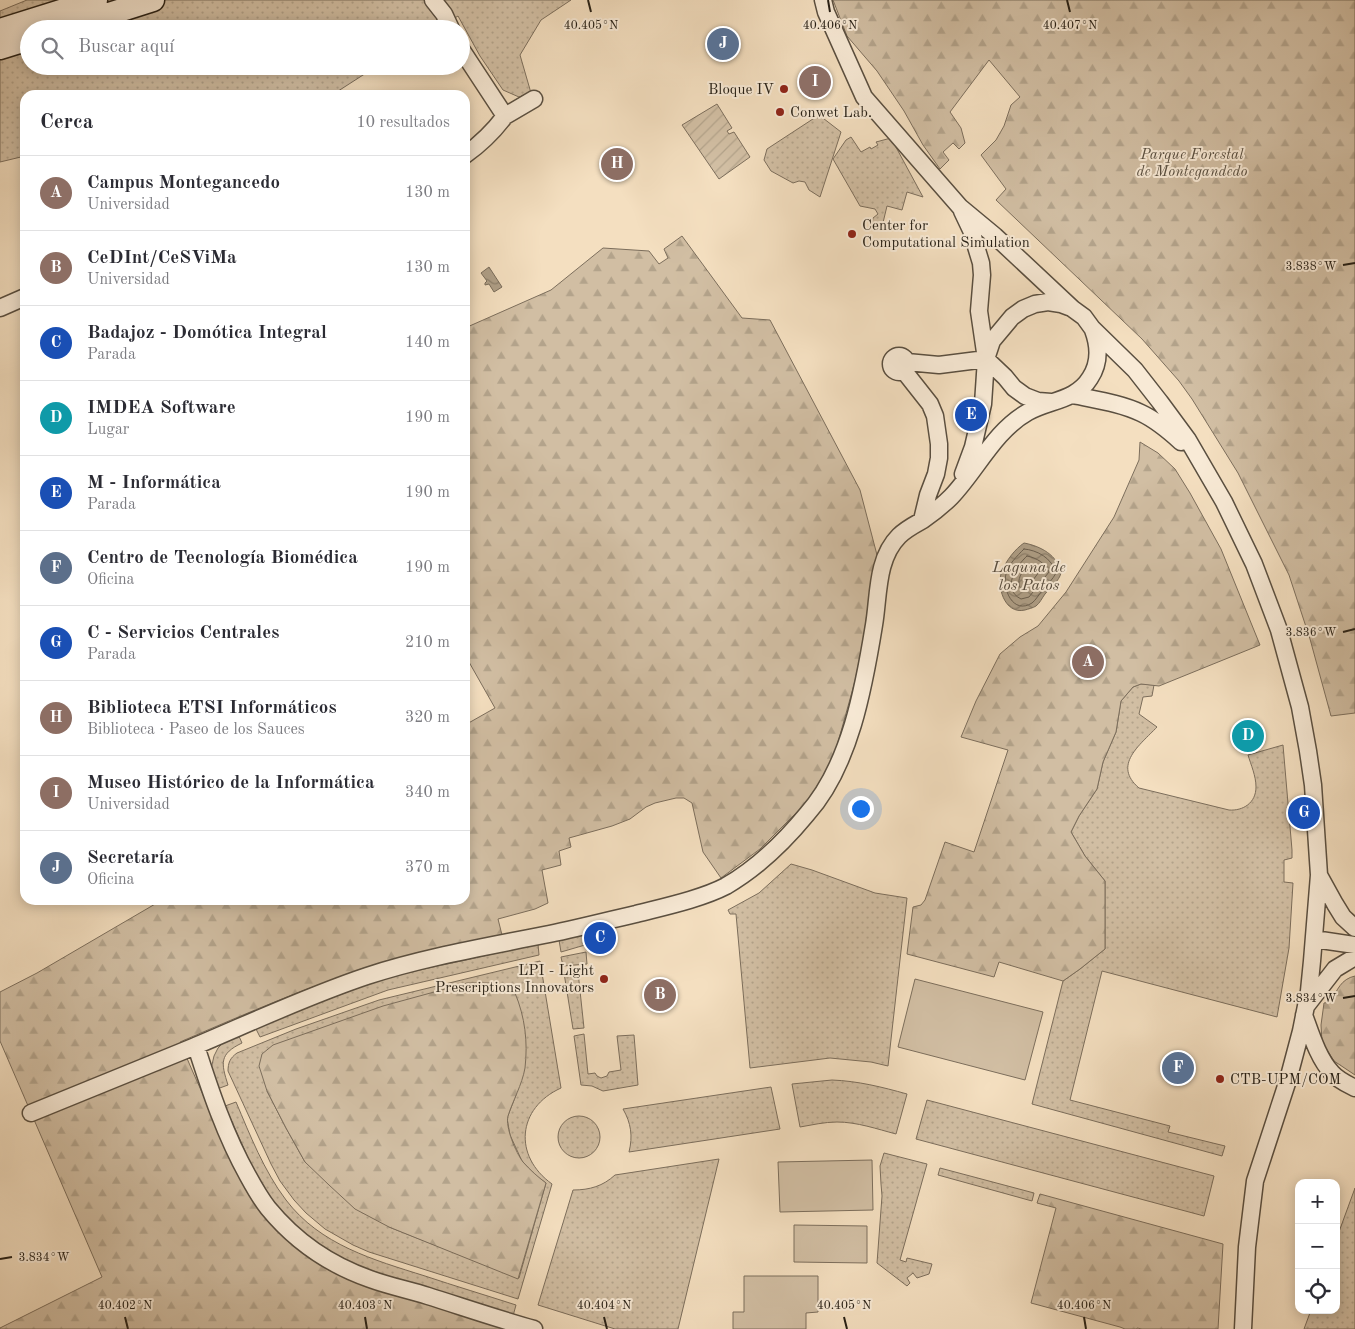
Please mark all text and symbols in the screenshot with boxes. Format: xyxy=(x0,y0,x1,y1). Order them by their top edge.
text: 40.405°N xyxy=(564,19,618,32)
search box xyxy=(20,20,470,75)
text: 40.406°N xyxy=(803,20,857,32)
text: 40.407°N xyxy=(1043,20,1097,32)
pin: J xyxy=(707,25,739,63)
icon: search xyxy=(38,34,66,62)
text: Buscar aquí xyxy=(78,38,174,57)
pin: I xyxy=(799,63,831,101)
place label: Bloque IV xyxy=(708,83,774,98)
marker: Bloque IV xyxy=(778,83,790,95)
marker: Conwet Lab. xyxy=(774,106,786,118)
place label: Conwet Lab. xyxy=(790,106,872,121)
text: Cerca xyxy=(40,112,93,133)
text: 10 resultados xyxy=(356,115,450,131)
pin: H xyxy=(601,145,633,183)
park label: Parque Forestal de Montegandedo xyxy=(1137,148,1248,180)
text: Campus Montegancedo xyxy=(87,174,280,193)
text: A xyxy=(50,185,62,201)
text: 130 m xyxy=(405,185,450,201)
text: Universidad xyxy=(87,197,170,213)
place label: Center for Computational Simulation xyxy=(862,219,1030,251)
marker: Center for Computational Simulation xyxy=(846,228,858,240)
text: CeDInt/CeSViMa xyxy=(87,249,237,268)
text: B xyxy=(50,260,62,276)
text: 130 m xyxy=(405,260,450,276)
text: 3.838°W xyxy=(1286,261,1337,273)
text: Universidad xyxy=(87,272,170,288)
text: Badajoz - Domótica Integral xyxy=(87,324,327,343)
text: C xyxy=(51,335,61,351)
text: 140 m xyxy=(405,335,450,351)
text: Parada xyxy=(87,347,136,363)
pin: E xyxy=(955,396,987,434)
text: IMDEA Software xyxy=(87,399,236,418)
text: D xyxy=(50,410,62,426)
text: 190 m xyxy=(405,410,450,426)
text: Lugar xyxy=(87,422,129,438)
text: M - Informática xyxy=(87,474,221,493)
text: E xyxy=(50,485,62,501)
text: 190 m xyxy=(405,485,450,501)
text: Parada xyxy=(87,497,136,513)
text: Centro de Tecnología Biomédica xyxy=(87,549,358,568)
text: F xyxy=(51,560,61,576)
text: 190 m xyxy=(405,560,450,576)
water label: Laguna de los Patos xyxy=(991,560,1066,594)
text: Oficina xyxy=(87,572,135,588)
text: C - Servicios Centrales xyxy=(87,624,279,643)
text: 3.836°W xyxy=(1286,627,1337,639)
text: G xyxy=(50,635,62,651)
text: 210 m xyxy=(405,635,450,651)
pin: A xyxy=(1072,643,1104,681)
text: Parada xyxy=(87,647,136,663)
text: Biblioteca ETSI Informáticos xyxy=(87,699,337,718)
text: H xyxy=(49,710,63,726)
text: 320 m xyxy=(405,710,450,726)
pin: D xyxy=(1232,717,1264,755)
text: Biblioteca · Paseo de los Sauces xyxy=(87,722,305,738)
text: Museo Histórico de la Informática xyxy=(87,774,375,793)
text: I xyxy=(52,785,60,801)
text: 340 m xyxy=(405,785,450,801)
pin: G xyxy=(1288,794,1320,832)
your location xyxy=(848,796,874,822)
text: Universidad xyxy=(87,797,170,813)
text: Secretaría xyxy=(87,849,174,868)
text: J xyxy=(52,860,60,876)
text: 370 m xyxy=(405,860,450,876)
text: Oficina xyxy=(87,872,135,888)
pin: C xyxy=(584,919,616,957)
place label: LPI - Light Prescriptions Innovators xyxy=(435,964,594,996)
marker: LPI - Light Prescriptions Innovators xyxy=(598,973,610,985)
pin: B xyxy=(644,976,676,1014)
text: 3.834°W xyxy=(1286,993,1337,1005)
pin: F xyxy=(1162,1049,1194,1087)
marker: CTB-UPM/COM xyxy=(1214,1073,1226,1085)
place label: CTB-UPM/COM xyxy=(1230,1073,1341,1088)
map controls xyxy=(1295,1179,1340,1314)
button: + xyxy=(1295,1179,1340,1224)
button: − xyxy=(1295,1224,1340,1269)
text: 3.834°W xyxy=(19,1252,70,1264)
button: locate xyxy=(1295,1269,1340,1314)
text: 40.405°N xyxy=(817,1299,871,1312)
text: 40.402°N xyxy=(98,1300,152,1312)
text: 40.403°N xyxy=(338,1300,392,1312)
text: 40.404°N xyxy=(577,1300,631,1312)
text: 40.406°N xyxy=(1057,1300,1111,1312)

